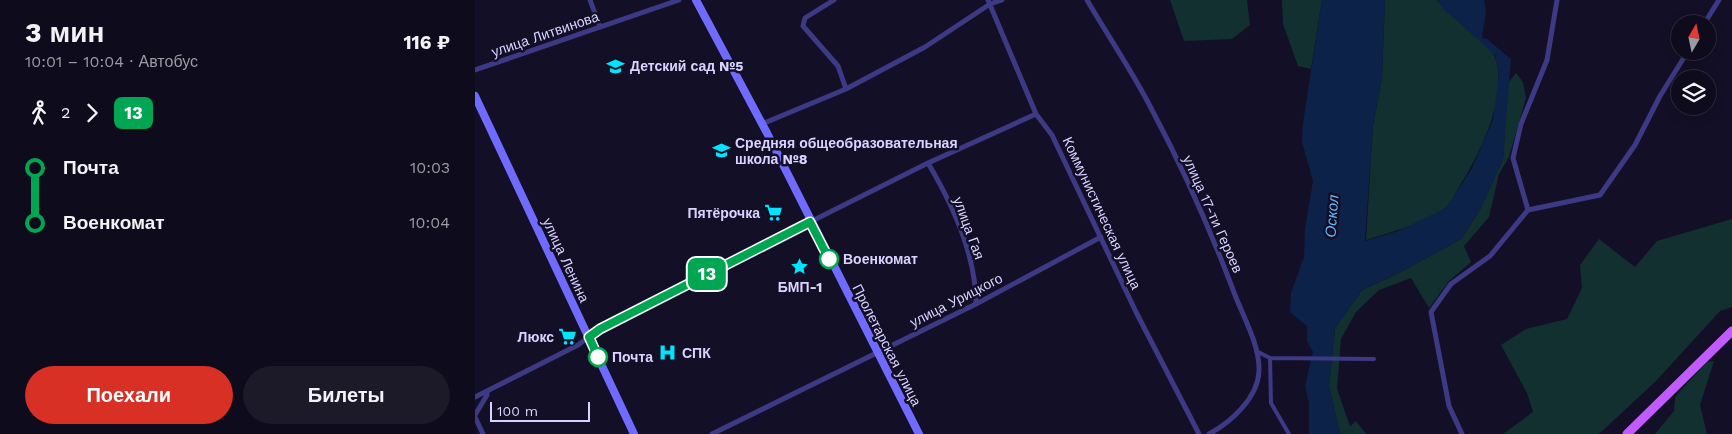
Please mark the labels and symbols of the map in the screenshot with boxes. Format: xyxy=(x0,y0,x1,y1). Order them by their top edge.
street label: улица Литвинова xyxy=(489,8,601,60)
north arrow xyxy=(1671,15,1716,60)
school or university icon: Детский сад №5 xyxy=(606,56,626,76)
place label: Детский сад №5 xyxy=(630,58,744,74)
street label: Коммунистическая улица xyxy=(1060,134,1144,292)
place label: Средняя общеобразовательная школа №8 xyxy=(735,135,958,167)
school or university icon: Средняя общеобразовательная школа №8 xyxy=(711,141,731,161)
street label: улица 17-ти Героев xyxy=(1180,153,1246,275)
water label: Оскол xyxy=(1322,194,1343,238)
street label: улица Гая xyxy=(950,195,988,261)
supermarket icon: Пятёрочка xyxy=(764,203,784,223)
place label: Пятёрочка xyxy=(687,205,760,221)
street label: улица Ленина xyxy=(539,215,593,305)
marker: Военкомат xyxy=(819,249,839,269)
place label: Военкомат xyxy=(843,251,918,267)
place icon: БМП-1 xyxy=(790,257,810,277)
line badge: 13 xyxy=(685,258,729,290)
street label: улица Урицкого xyxy=(907,270,1005,330)
place label: БМП-1 xyxy=(778,279,822,295)
street label: Пролетарская улица xyxy=(849,281,925,409)
supermarket icon: Люкс xyxy=(558,327,578,347)
place label: Люкс xyxy=(518,329,554,345)
hospital icon: СПК xyxy=(658,343,678,363)
place label: СПК xyxy=(682,345,711,361)
marker: Почта xyxy=(588,347,608,367)
place label: Почта xyxy=(612,349,653,365)
scale bar xyxy=(490,399,590,422)

